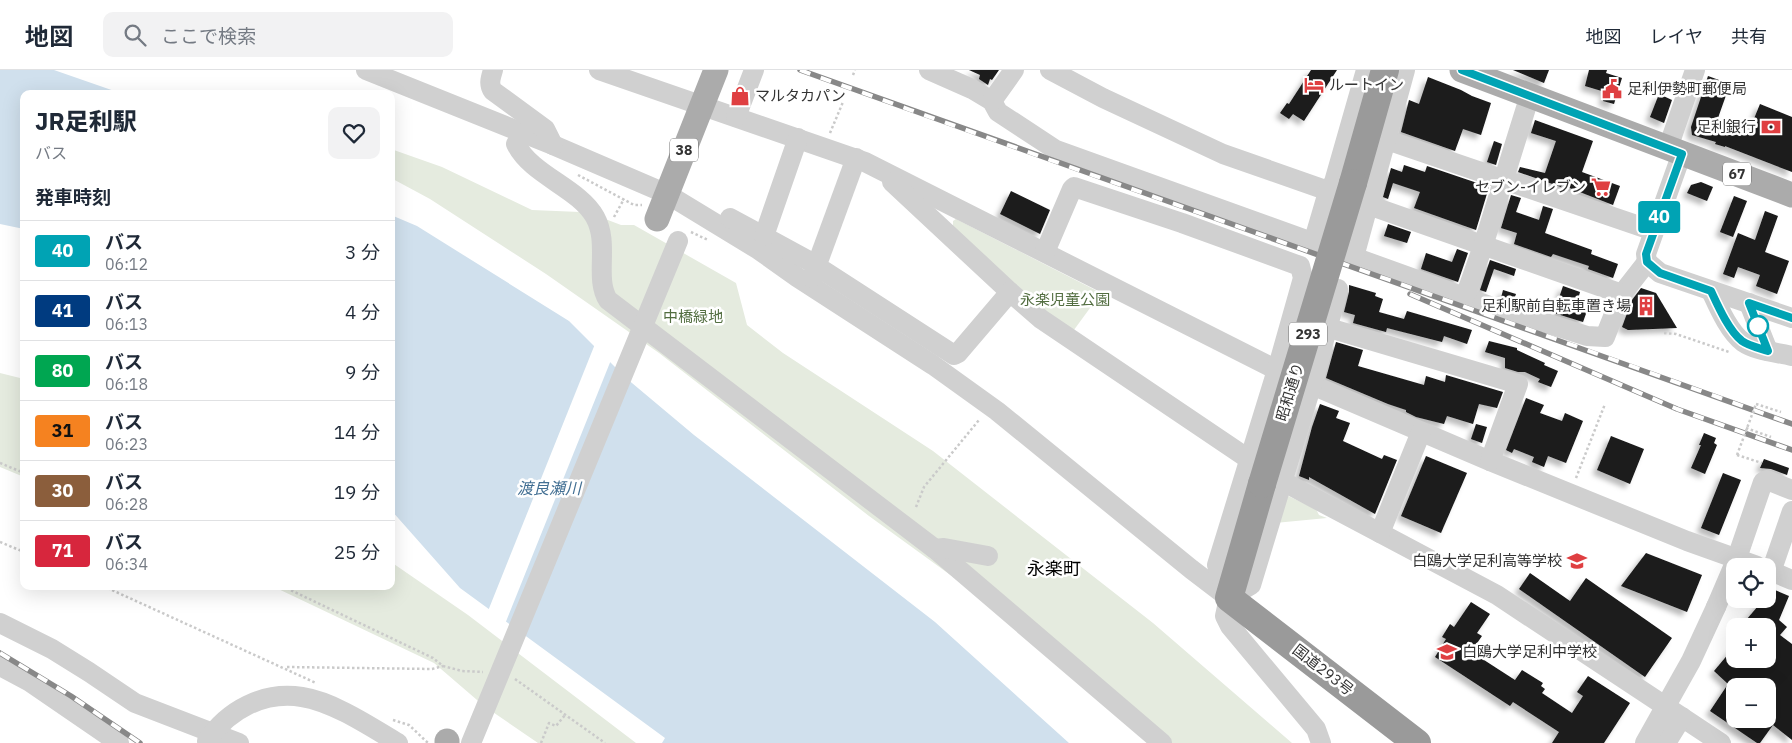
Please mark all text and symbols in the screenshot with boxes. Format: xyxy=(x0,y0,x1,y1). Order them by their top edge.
search box xyxy=(103,12,453,57)
text: 地図 xyxy=(25,20,73,52)
icon: search xyxy=(121,21,149,49)
text: ここで検索 xyxy=(161,24,256,48)
text: 地図 xyxy=(1586,25,1622,48)
text: レイヤ xyxy=(1650,25,1703,48)
text: 共有 xyxy=(1731,25,1767,48)
hotel icon: ルートイン xyxy=(1303,74,1325,96)
place label: ルートイン xyxy=(1329,75,1404,94)
public building icon: 足利伊勢町郵便局 xyxy=(1601,78,1623,100)
place label: 足利伊勢町郵便局 xyxy=(1627,79,1747,98)
shop icon: マルタカパン xyxy=(729,85,751,107)
place label: マルタカパン xyxy=(755,86,846,105)
text: JR足利駅 xyxy=(35,105,137,137)
button: heart xyxy=(328,107,380,159)
bank icon: 足利銀行 xyxy=(1760,116,1782,138)
place label: 足利銀行 xyxy=(1696,117,1756,136)
road number: 38 xyxy=(670,138,698,162)
text: バス xyxy=(35,143,67,163)
road number: 67 xyxy=(1723,162,1751,186)
supermarket icon: セブン-イレブン xyxy=(1590,176,1612,198)
place label: セブン-イレブン xyxy=(1475,177,1586,196)
text: 発車時刻 xyxy=(35,185,111,209)
line badge: 40 xyxy=(1636,201,1682,233)
text: 40 xyxy=(1648,205,1670,228)
text: バス xyxy=(105,230,143,254)
text: 40 xyxy=(52,239,73,262)
text: 3 分 xyxy=(345,240,380,264)
text: 06:12 xyxy=(105,254,148,274)
text: バス xyxy=(105,290,143,314)
park label: 永楽児童公園 xyxy=(1020,290,1110,309)
building icon: 足利駅前自転車置き場 xyxy=(1635,295,1657,317)
place label: 足利駅前自転車置き場 xyxy=(1481,296,1631,315)
text: 41 xyxy=(52,299,73,322)
text: 4 分 xyxy=(345,300,380,324)
park label: 中橋緑地 xyxy=(663,307,723,326)
text: 06:13 xyxy=(105,314,148,334)
unlabelled marker xyxy=(1747,315,1769,337)
road number: 293 xyxy=(1289,322,1327,346)
text: バス xyxy=(105,350,143,374)
text: 80 xyxy=(52,359,73,382)
text: 9 分 xyxy=(345,360,380,384)
street label: 昭和通り xyxy=(1272,360,1307,423)
text: 06:18 xyxy=(105,374,148,394)
text: バス xyxy=(105,410,143,434)
text: 31 xyxy=(52,419,73,442)
text: 14 分 xyxy=(334,420,380,444)
text: 06:23 xyxy=(105,434,148,454)
text: バス xyxy=(105,470,143,494)
water label: 渡良瀬川 xyxy=(517,478,583,498)
text: 30 xyxy=(52,479,73,502)
text: 19 分 xyxy=(334,480,380,504)
text: 06:28 xyxy=(105,494,148,514)
text: バス xyxy=(105,530,143,554)
text: 71 xyxy=(52,539,73,562)
text: 25 分 xyxy=(334,540,380,564)
school or university icon: 白鴎大学足利高等学校 xyxy=(1566,550,1588,572)
place label: 白鴎大学足利高等学校 xyxy=(1412,551,1562,570)
text: 06:34 xyxy=(105,554,148,574)
district label: 永楽町 xyxy=(1027,557,1081,580)
map controls xyxy=(1726,558,1776,728)
button: locate xyxy=(1726,558,1776,608)
button: + xyxy=(1726,618,1776,668)
street label: 国道293号 xyxy=(1289,640,1358,699)
school or university icon: 白鴎大学足利中学校 xyxy=(1436,641,1458,663)
place label: 白鴎大学足利中学校 xyxy=(1462,642,1597,661)
button: − xyxy=(1726,678,1776,728)

